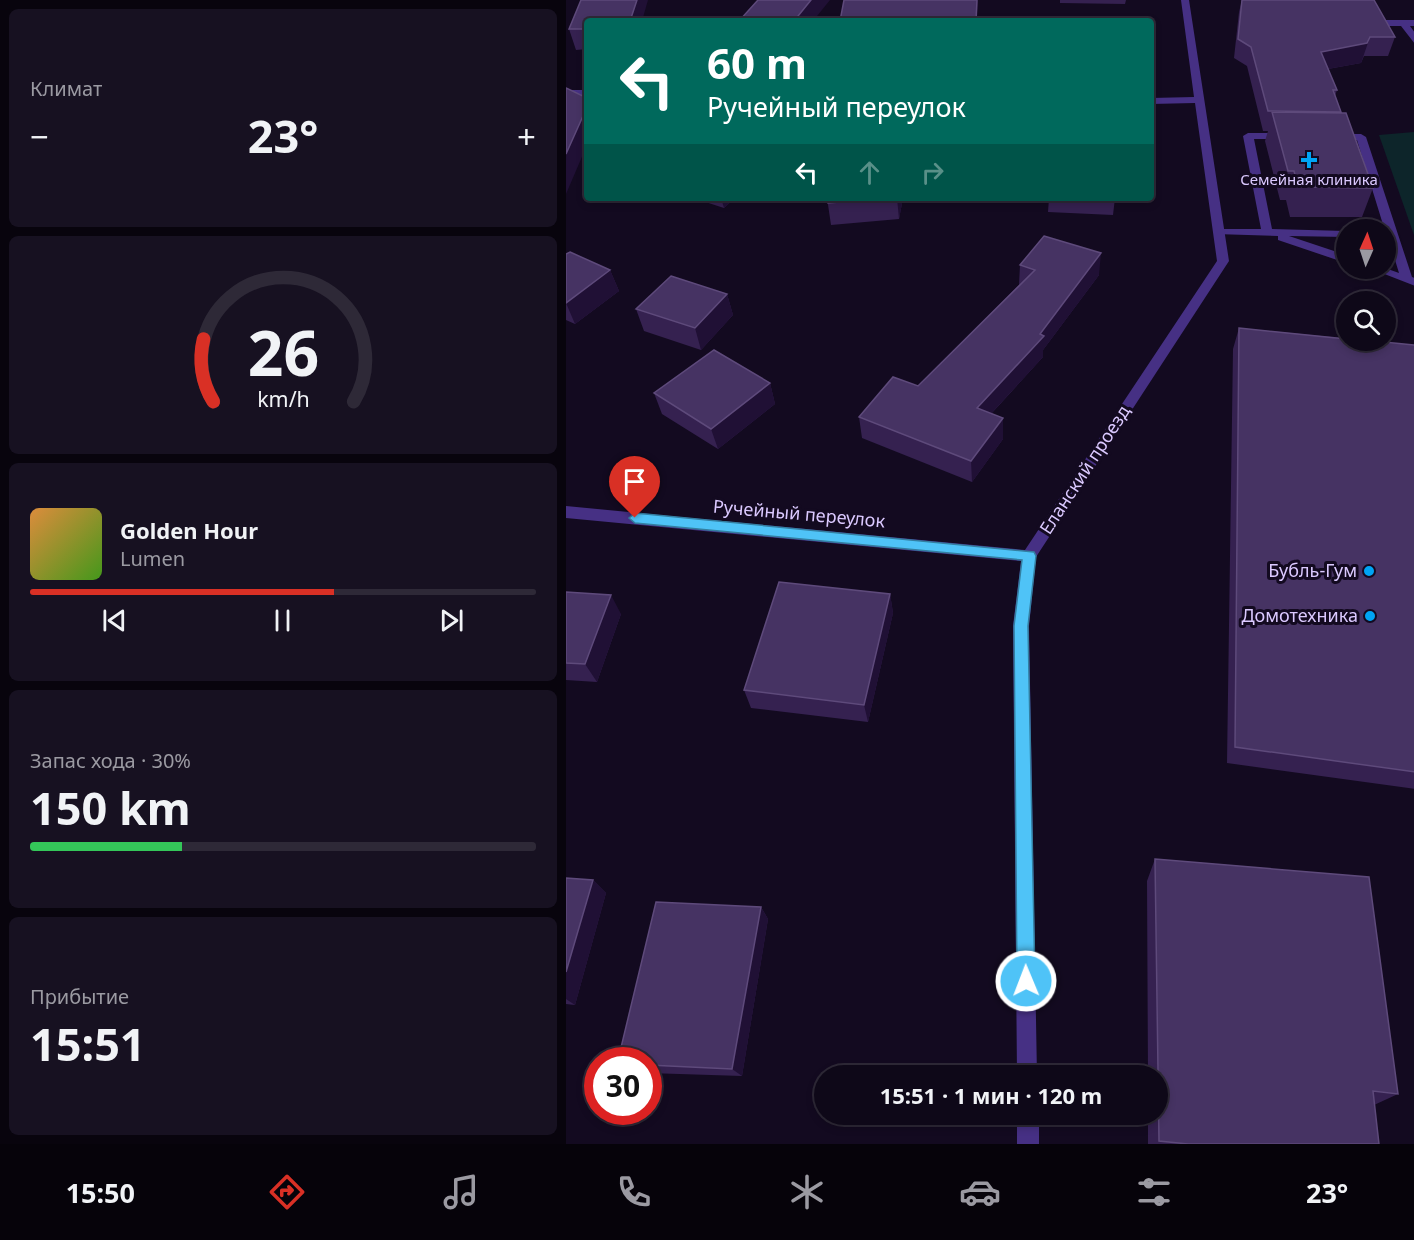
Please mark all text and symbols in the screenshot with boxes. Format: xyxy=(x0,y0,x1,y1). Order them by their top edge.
text: 60 m xyxy=(707,34,807,91)
icon: left xyxy=(608,42,686,120)
text: Климат xyxy=(30,75,102,102)
text: Ручейный переулок xyxy=(707,88,966,125)
text: 23° xyxy=(248,105,318,166)
text: − xyxy=(30,114,49,159)
text: + xyxy=(517,114,536,159)
marker: Семейная клиника xyxy=(1300,151,1318,169)
icon: left xyxy=(790,156,823,189)
icon: ahead xyxy=(853,156,886,189)
icon: right xyxy=(916,156,949,189)
place label: Семейная клиника xyxy=(1240,169,1378,189)
north arrow xyxy=(1336,219,1396,279)
map controls xyxy=(1336,219,1396,351)
button: search xyxy=(1336,291,1396,351)
text: 26 xyxy=(247,309,319,394)
text: km/h xyxy=(257,384,309,413)
street label: Еланский проезд xyxy=(1033,400,1135,539)
pin xyxy=(609,456,660,518)
icon: arrive xyxy=(618,465,651,498)
street label: Ручейный переулок xyxy=(712,494,887,533)
text: Golden Hour xyxy=(120,515,258,545)
text: Lumen xyxy=(120,545,185,572)
place label: Бубль-Гум xyxy=(1268,558,1357,582)
marker: Бубль-Гум xyxy=(1362,564,1376,578)
place label: Домотехника xyxy=(1241,603,1358,627)
icon: previous xyxy=(98,604,131,637)
icon: pause xyxy=(266,604,299,637)
icon: next xyxy=(435,604,468,637)
marker: Домотехника xyxy=(1363,609,1377,623)
text: Запас хода · 30% xyxy=(30,747,191,774)
text: 150 km xyxy=(30,777,191,838)
position arrow xyxy=(994,949,1058,1013)
text: Прибытие xyxy=(30,983,129,1010)
text: 15:51 xyxy=(30,1013,146,1074)
speed limit sign: 30 xyxy=(584,1047,662,1125)
text: 15:51 · 1 мин · 120 m xyxy=(880,1080,1102,1110)
icon: directions xyxy=(266,1171,308,1213)
icon: music xyxy=(440,1171,482,1213)
icon: phone xyxy=(613,1171,655,1213)
icon: climate xyxy=(786,1171,828,1213)
icon: car xyxy=(959,1171,1001,1213)
icon: filters xyxy=(1133,1171,1175,1213)
text: 15:50 xyxy=(66,1174,135,1211)
text: 23° xyxy=(1306,1174,1348,1211)

